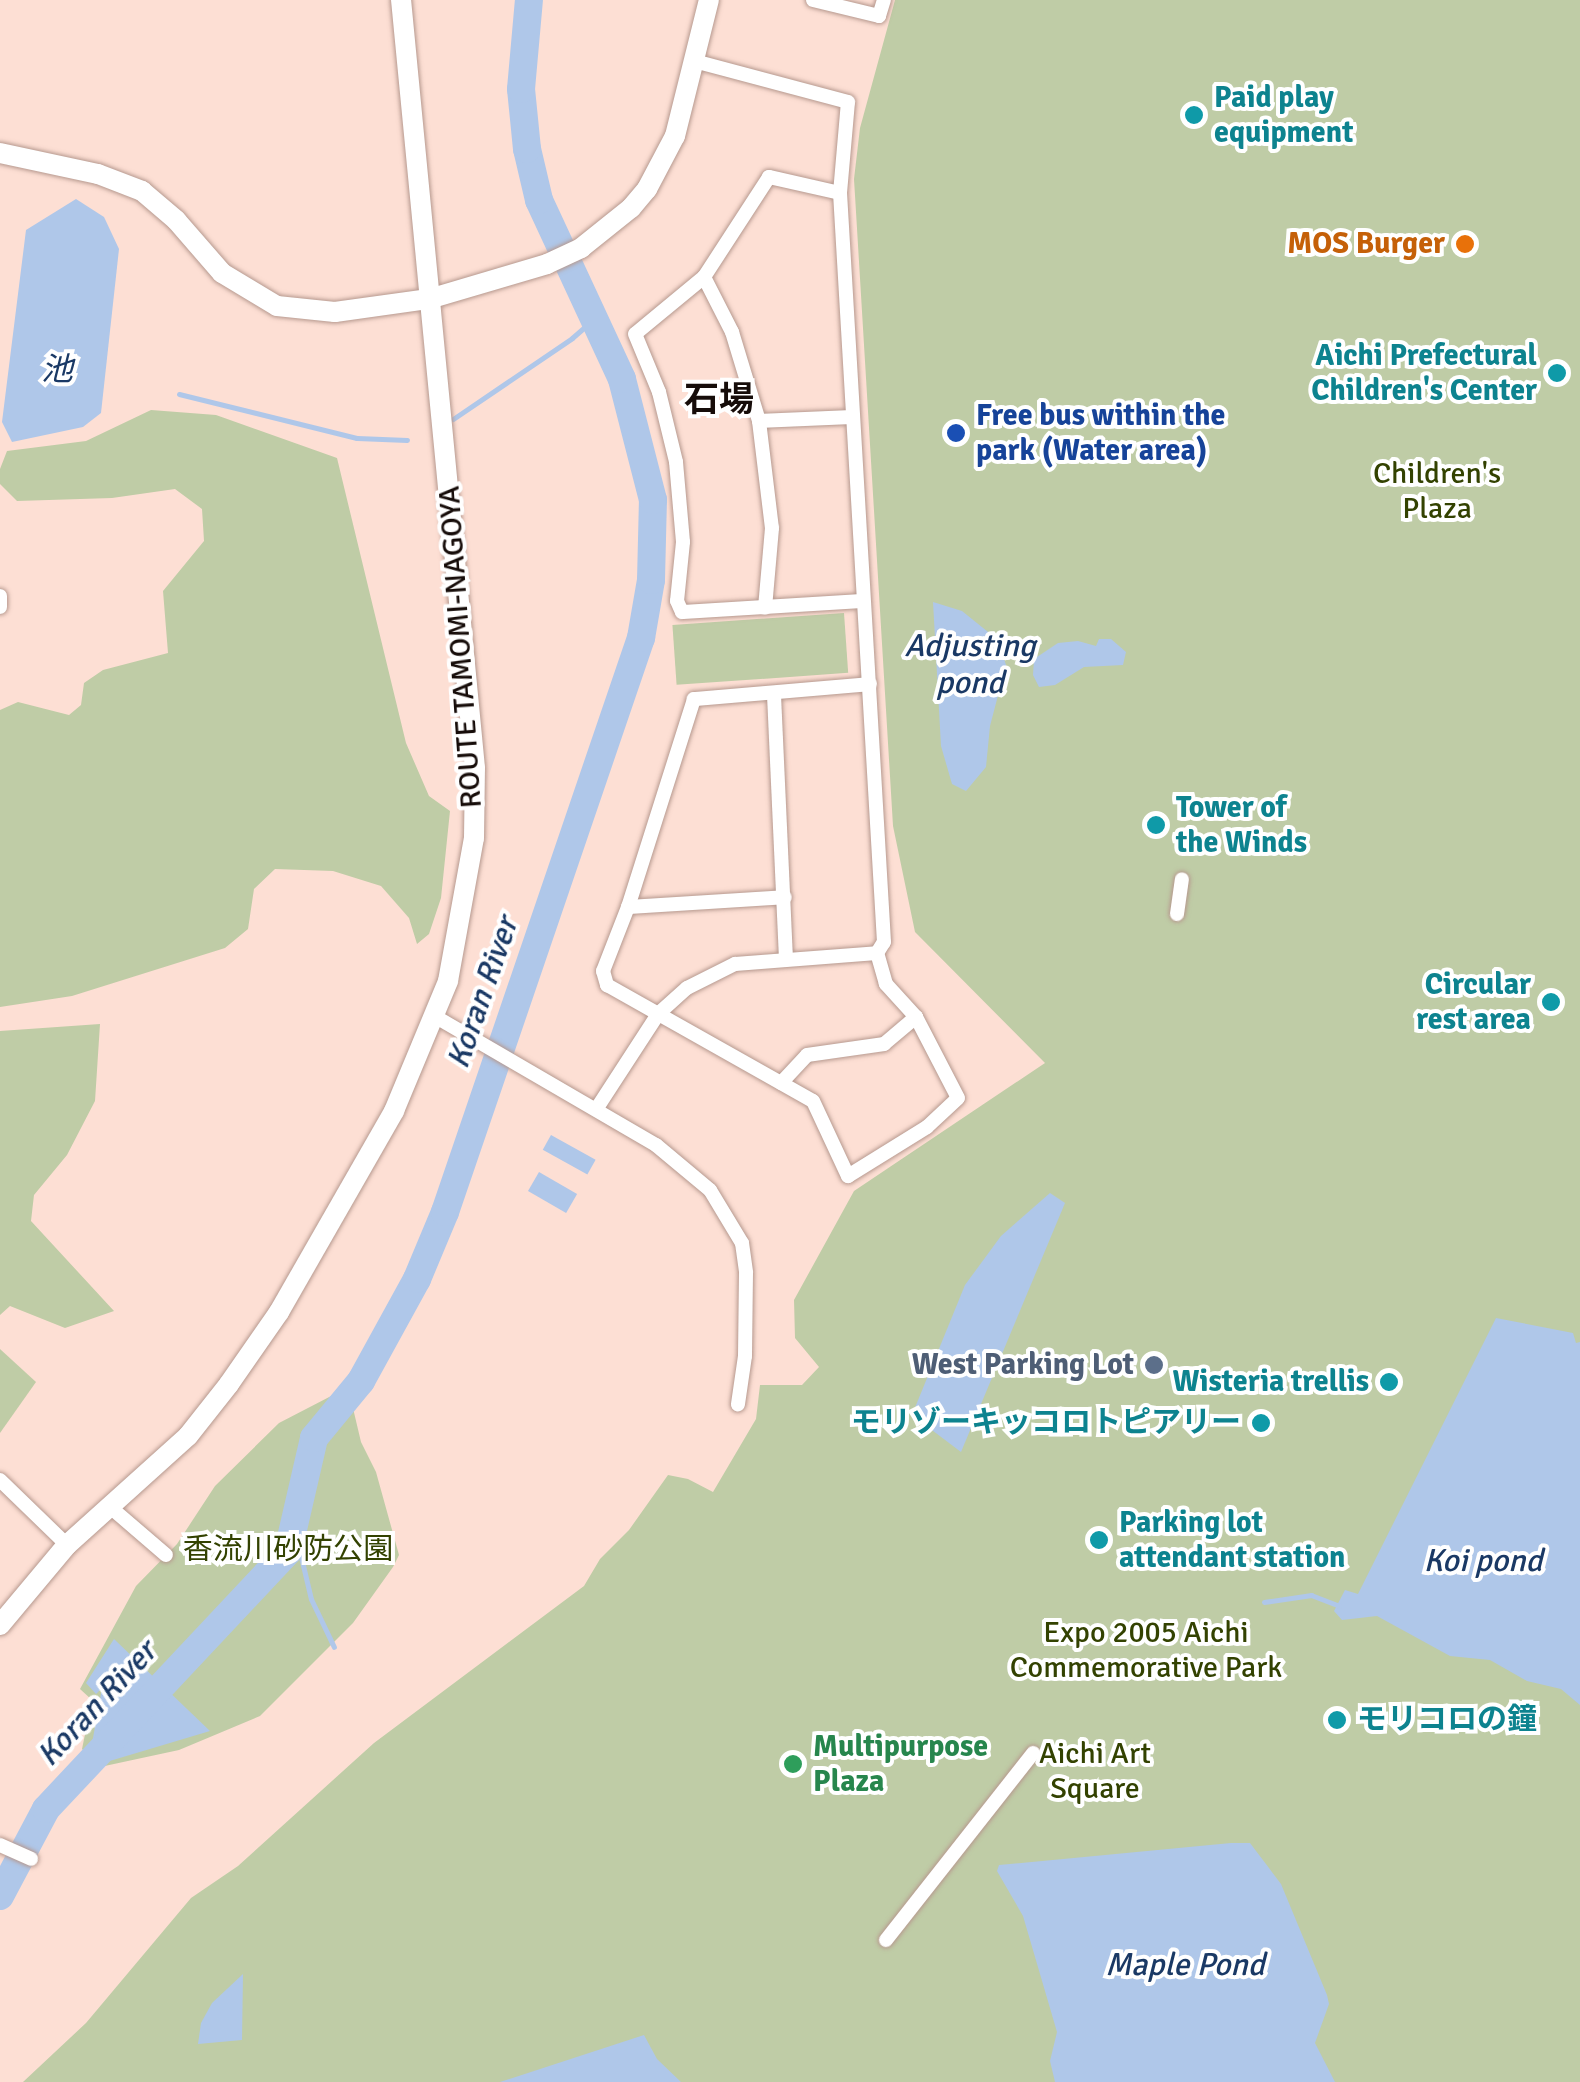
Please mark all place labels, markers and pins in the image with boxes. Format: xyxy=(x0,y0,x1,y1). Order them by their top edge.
place label: Paid play equipment xyxy=(1214,80,1353,150)
marker: Paid play equipment xyxy=(1183,104,1205,126)
place label: MOS Burger xyxy=(1287,226,1445,262)
marker: MOS Burger xyxy=(1454,233,1476,255)
place label: Aichi Prefectural Children's Center xyxy=(1311,338,1537,408)
marker: Aichi Prefectural Children's Center xyxy=(1546,362,1568,384)
place label: Free bus within the park (Water area) xyxy=(976,398,1225,468)
marker: Free bus within the park (Water area) xyxy=(945,422,967,444)
place label: Tower of the Winds xyxy=(1176,790,1307,860)
marker: Tower of the Winds xyxy=(1145,814,1167,836)
place label: Circular rest area xyxy=(1416,967,1531,1038)
marker: Circular rest area xyxy=(1540,991,1562,1013)
place label: West Parking Lot xyxy=(912,1347,1134,1383)
marker: West Parking Lot xyxy=(1143,1354,1165,1376)
place label: Wisteria trellis xyxy=(1172,1364,1369,1400)
marker: Wisteria trellis xyxy=(1378,1371,1400,1393)
place label: モリゾーキッコロトピアリー xyxy=(851,1405,1241,1441)
marker: モリゾーキッコロトピアリー xyxy=(1250,1412,1272,1434)
place label: Parking lot attendant station xyxy=(1119,1505,1345,1576)
marker: Parking lot attendant station xyxy=(1088,1529,1110,1551)
place label: モリコロの鐘 xyxy=(1357,1702,1537,1738)
marker: モリコロの鐘 xyxy=(1326,1709,1348,1731)
place label: Multipurpose Plaza xyxy=(813,1729,988,1800)
marker: Multipurpose Plaza xyxy=(782,1753,804,1775)

